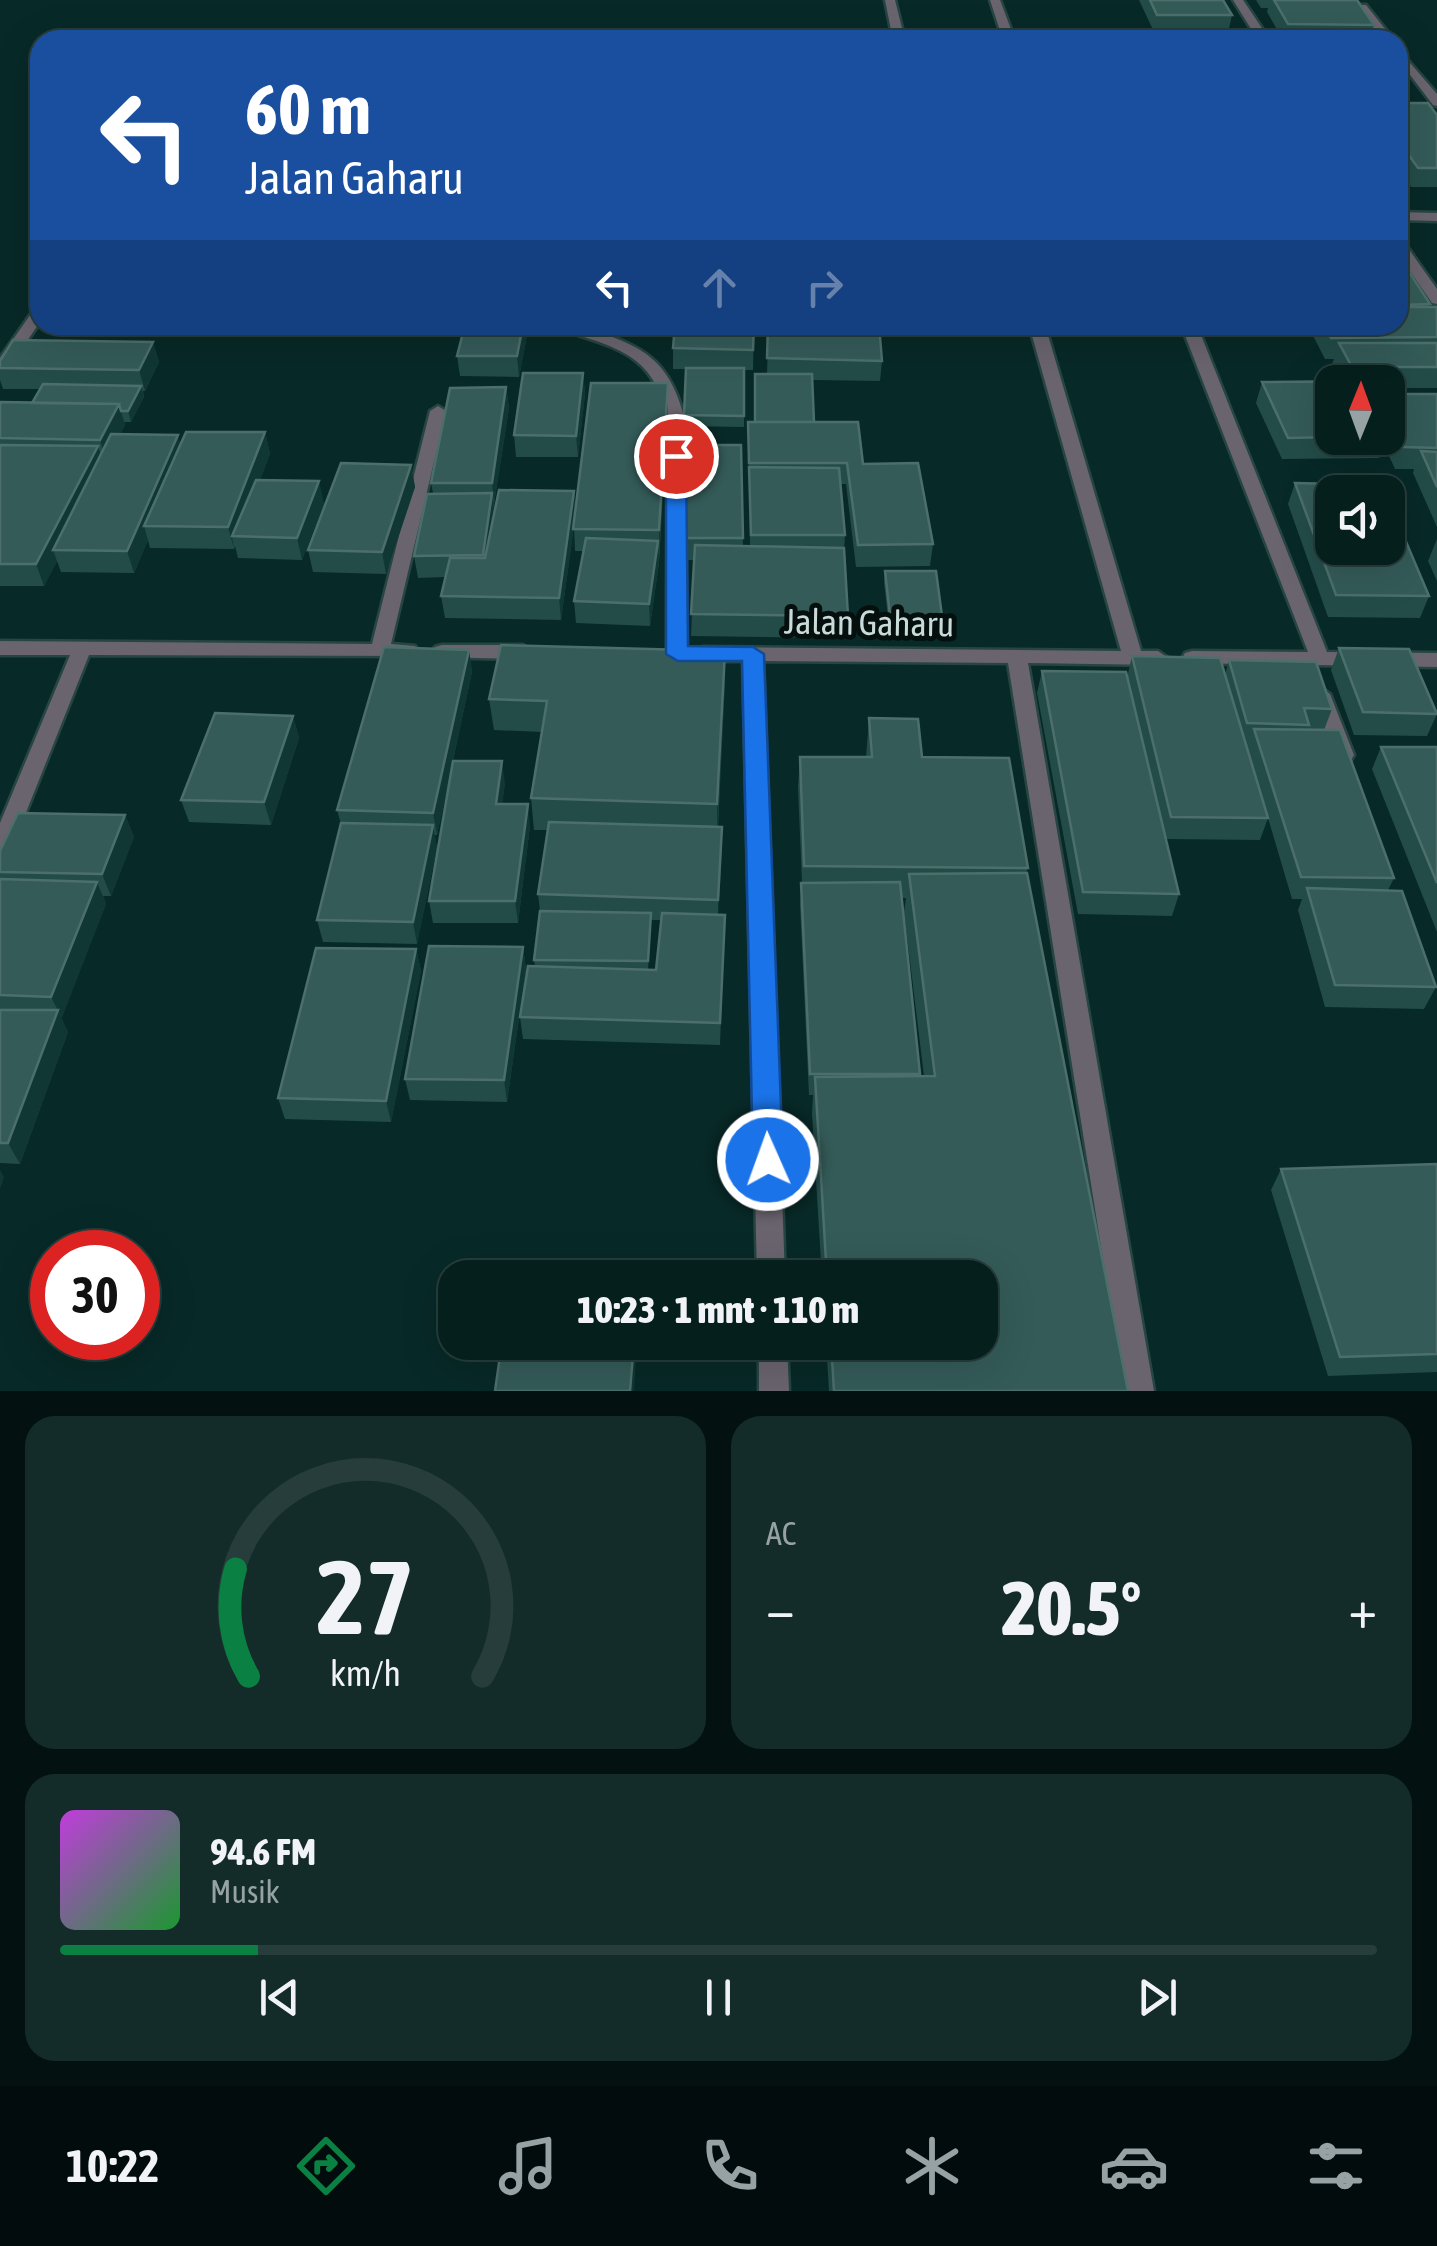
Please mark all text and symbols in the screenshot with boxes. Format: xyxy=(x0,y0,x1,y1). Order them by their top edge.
text: 60 m xyxy=(245,69,371,149)
icon: left xyxy=(80,70,210,200)
text: Jalan Gaharu xyxy=(245,152,464,204)
icon: left xyxy=(587,260,642,315)
icon: ahead xyxy=(692,260,747,315)
icon: right xyxy=(797,260,852,315)
north arrow xyxy=(1315,365,1405,455)
map controls xyxy=(1315,365,1405,565)
pin xyxy=(634,414,719,499)
icon: arrive xyxy=(649,429,704,484)
button: sound xyxy=(1315,475,1405,565)
street label: Jalan Gaharu xyxy=(784,601,954,643)
position arrow xyxy=(716,1108,820,1212)
speed limit sign: 30 xyxy=(30,1230,160,1360)
text: 10:23 · 1 mnt · 110 m xyxy=(577,1288,859,1331)
text: AC xyxy=(766,1515,796,1552)
text: 27 xyxy=(317,1537,414,1656)
text: 20.5° xyxy=(1002,1565,1141,1651)
text: − xyxy=(766,1577,795,1640)
text: + xyxy=(1348,1577,1377,1640)
text: km/h xyxy=(330,1653,401,1694)
text: 94.6 FM xyxy=(210,1830,316,1873)
text: Musik xyxy=(210,1873,280,1910)
icon: previous xyxy=(252,1970,307,2025)
icon: pause xyxy=(691,1970,746,2025)
icon: next xyxy=(1130,1970,1185,2025)
icon: directions xyxy=(291,2131,361,2201)
icon: music xyxy=(493,2131,563,2201)
icon: phone xyxy=(695,2131,765,2201)
icon: climate xyxy=(897,2131,967,2201)
icon: car xyxy=(1099,2131,1169,2201)
icon: filters xyxy=(1301,2131,1371,2201)
text: 10:22 xyxy=(66,2140,159,2192)

